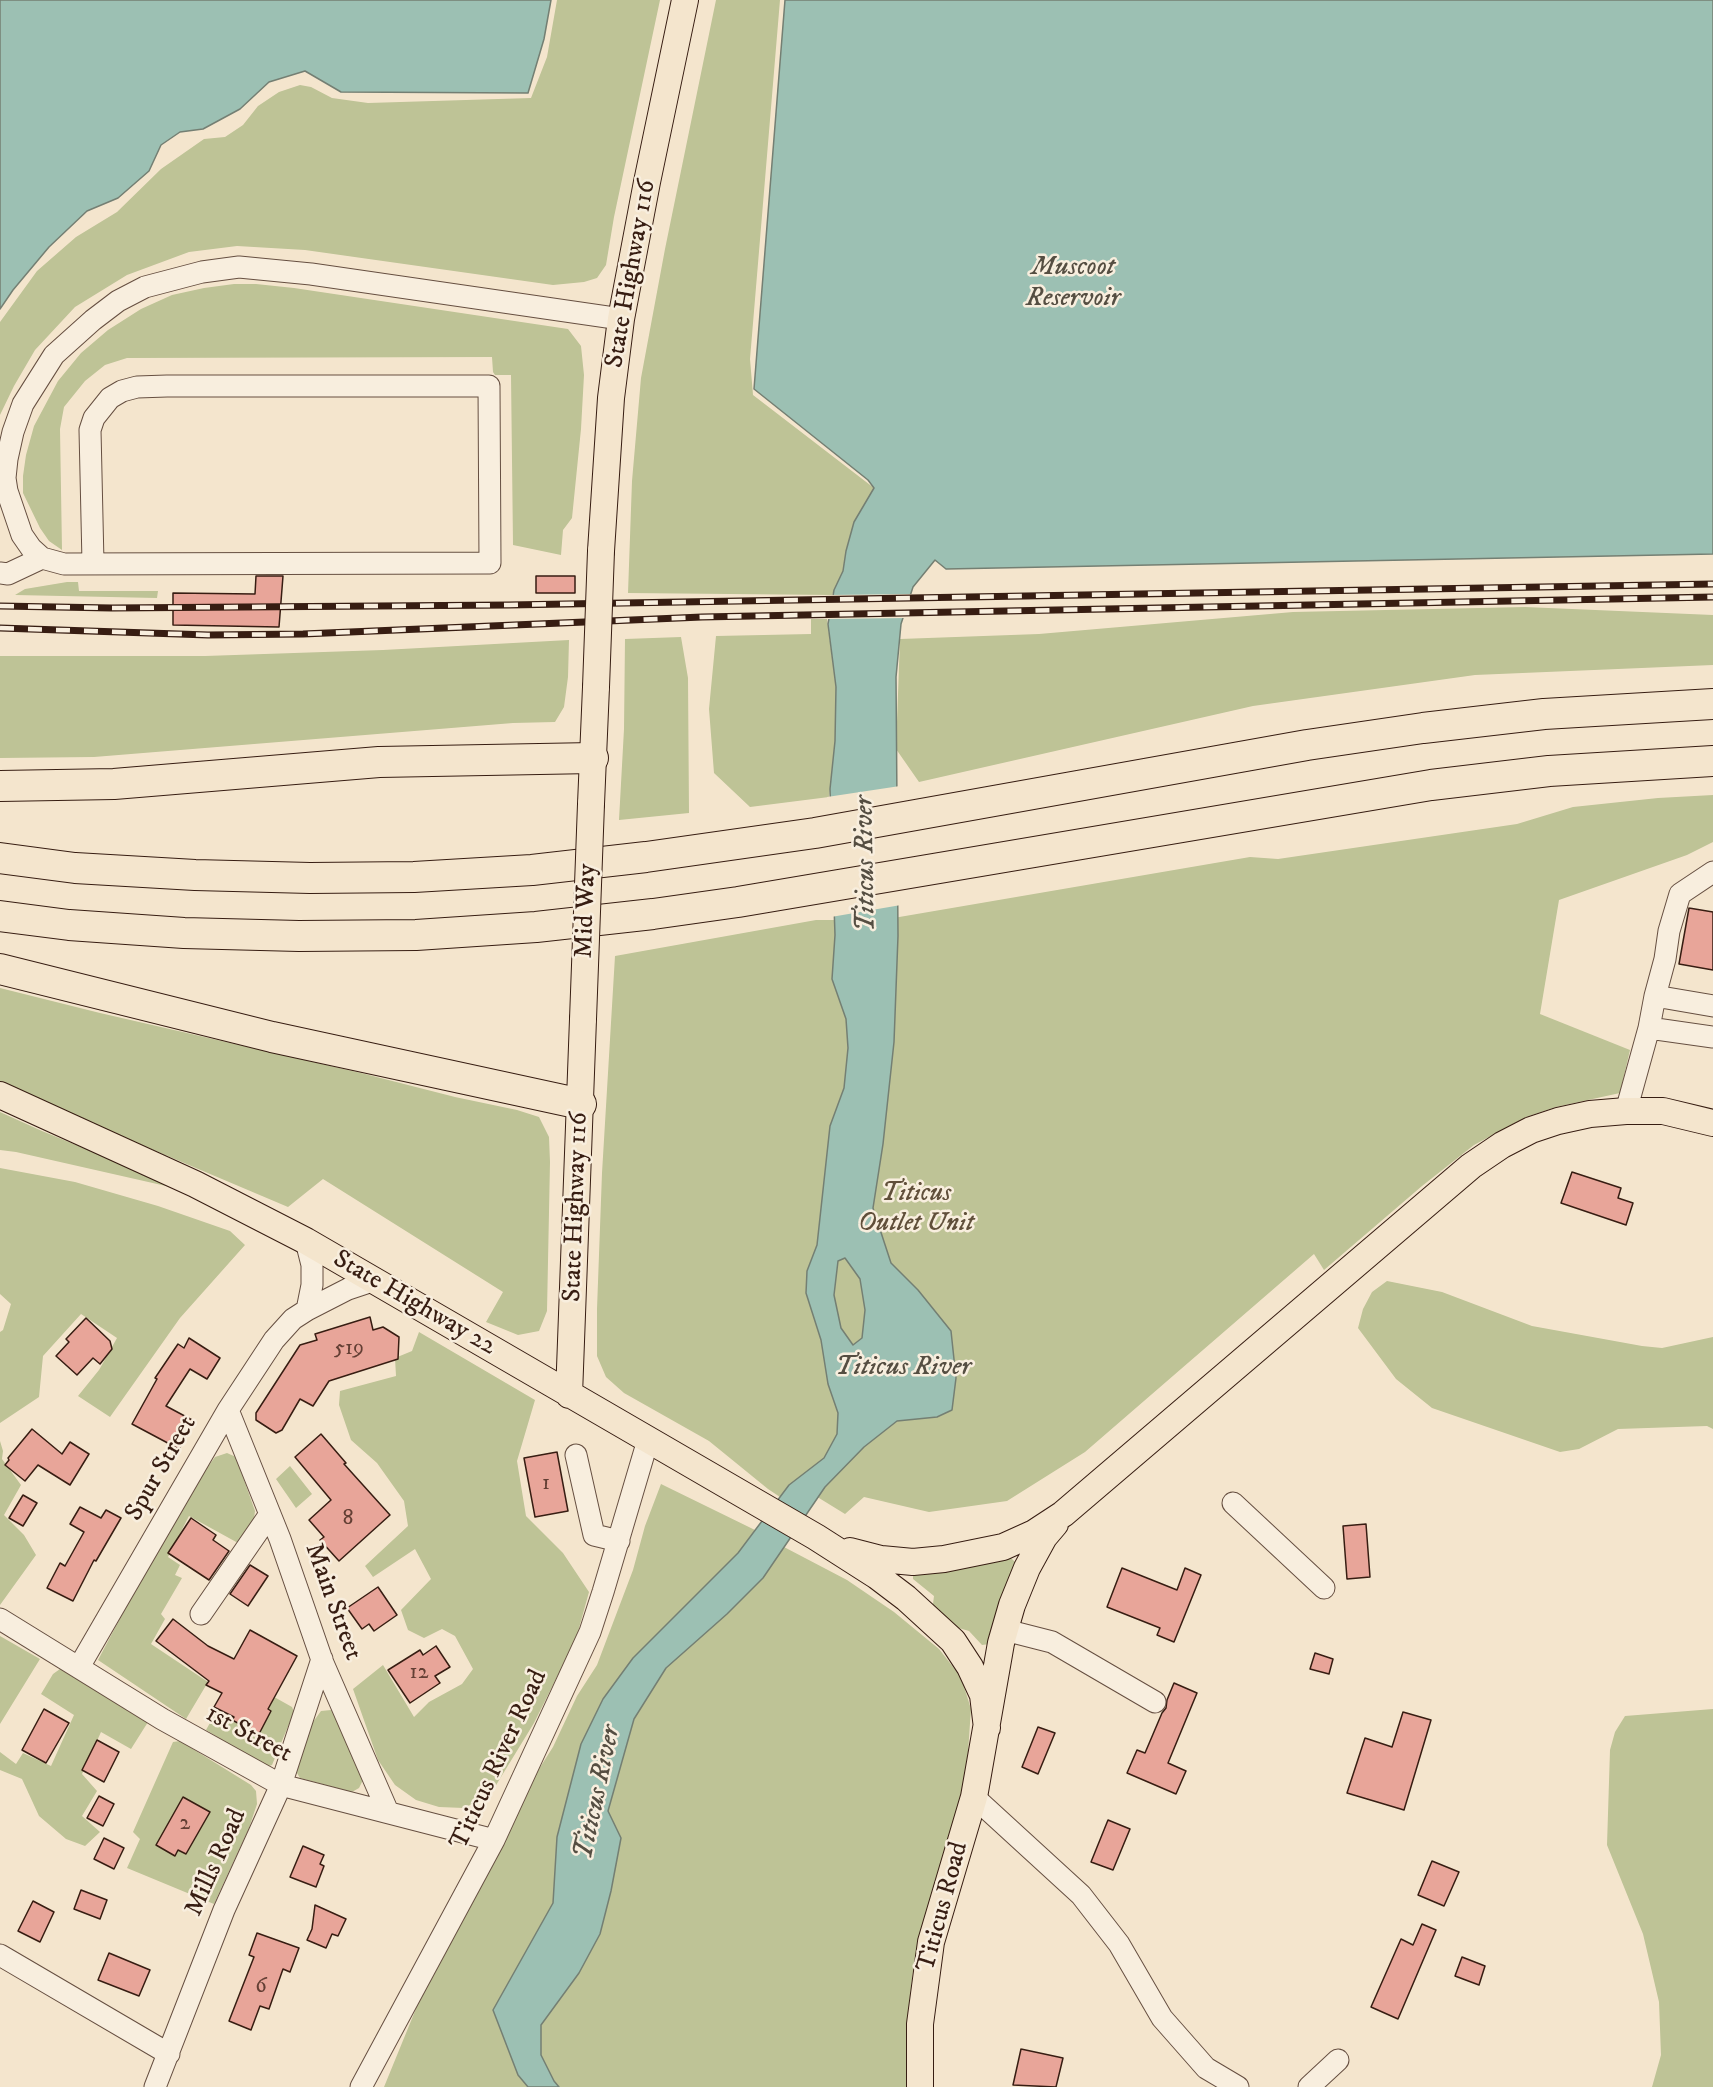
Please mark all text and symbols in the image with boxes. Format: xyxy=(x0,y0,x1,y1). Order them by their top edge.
street label: State Highway 116 xyxy=(600,178,664,370)
water label: Muscoot Reservoir xyxy=(1026,252,1120,315)
water label: Titicus River xyxy=(850,796,884,932)
street label: Mid Way xyxy=(570,863,604,959)
street label: State Highway 116 xyxy=(558,1111,596,1303)
park label: Titicus Outlet Unit xyxy=(858,1179,974,1240)
street label: State Highway 22 xyxy=(327,1245,501,1363)
house number: 519 xyxy=(334,1336,364,1362)
water label: Titicus River xyxy=(835,1352,971,1384)
street label: Spur Street xyxy=(119,1411,205,1527)
house number: 1 xyxy=(542,1471,550,1497)
house number: 8 xyxy=(342,1506,354,1532)
street label: Main Street xyxy=(296,1539,368,1665)
house number: 12 xyxy=(410,1660,428,1686)
street label: Titicus River Road xyxy=(445,1665,555,1855)
street label: 1st Street xyxy=(199,1699,297,1771)
water label: Titicus River xyxy=(569,1723,629,1863)
street label: Mills Road xyxy=(180,1804,254,1922)
house number: 2 xyxy=(180,1811,190,1837)
street label: Titicus Road xyxy=(912,1839,976,1975)
house number: 6 xyxy=(255,1974,267,2000)

